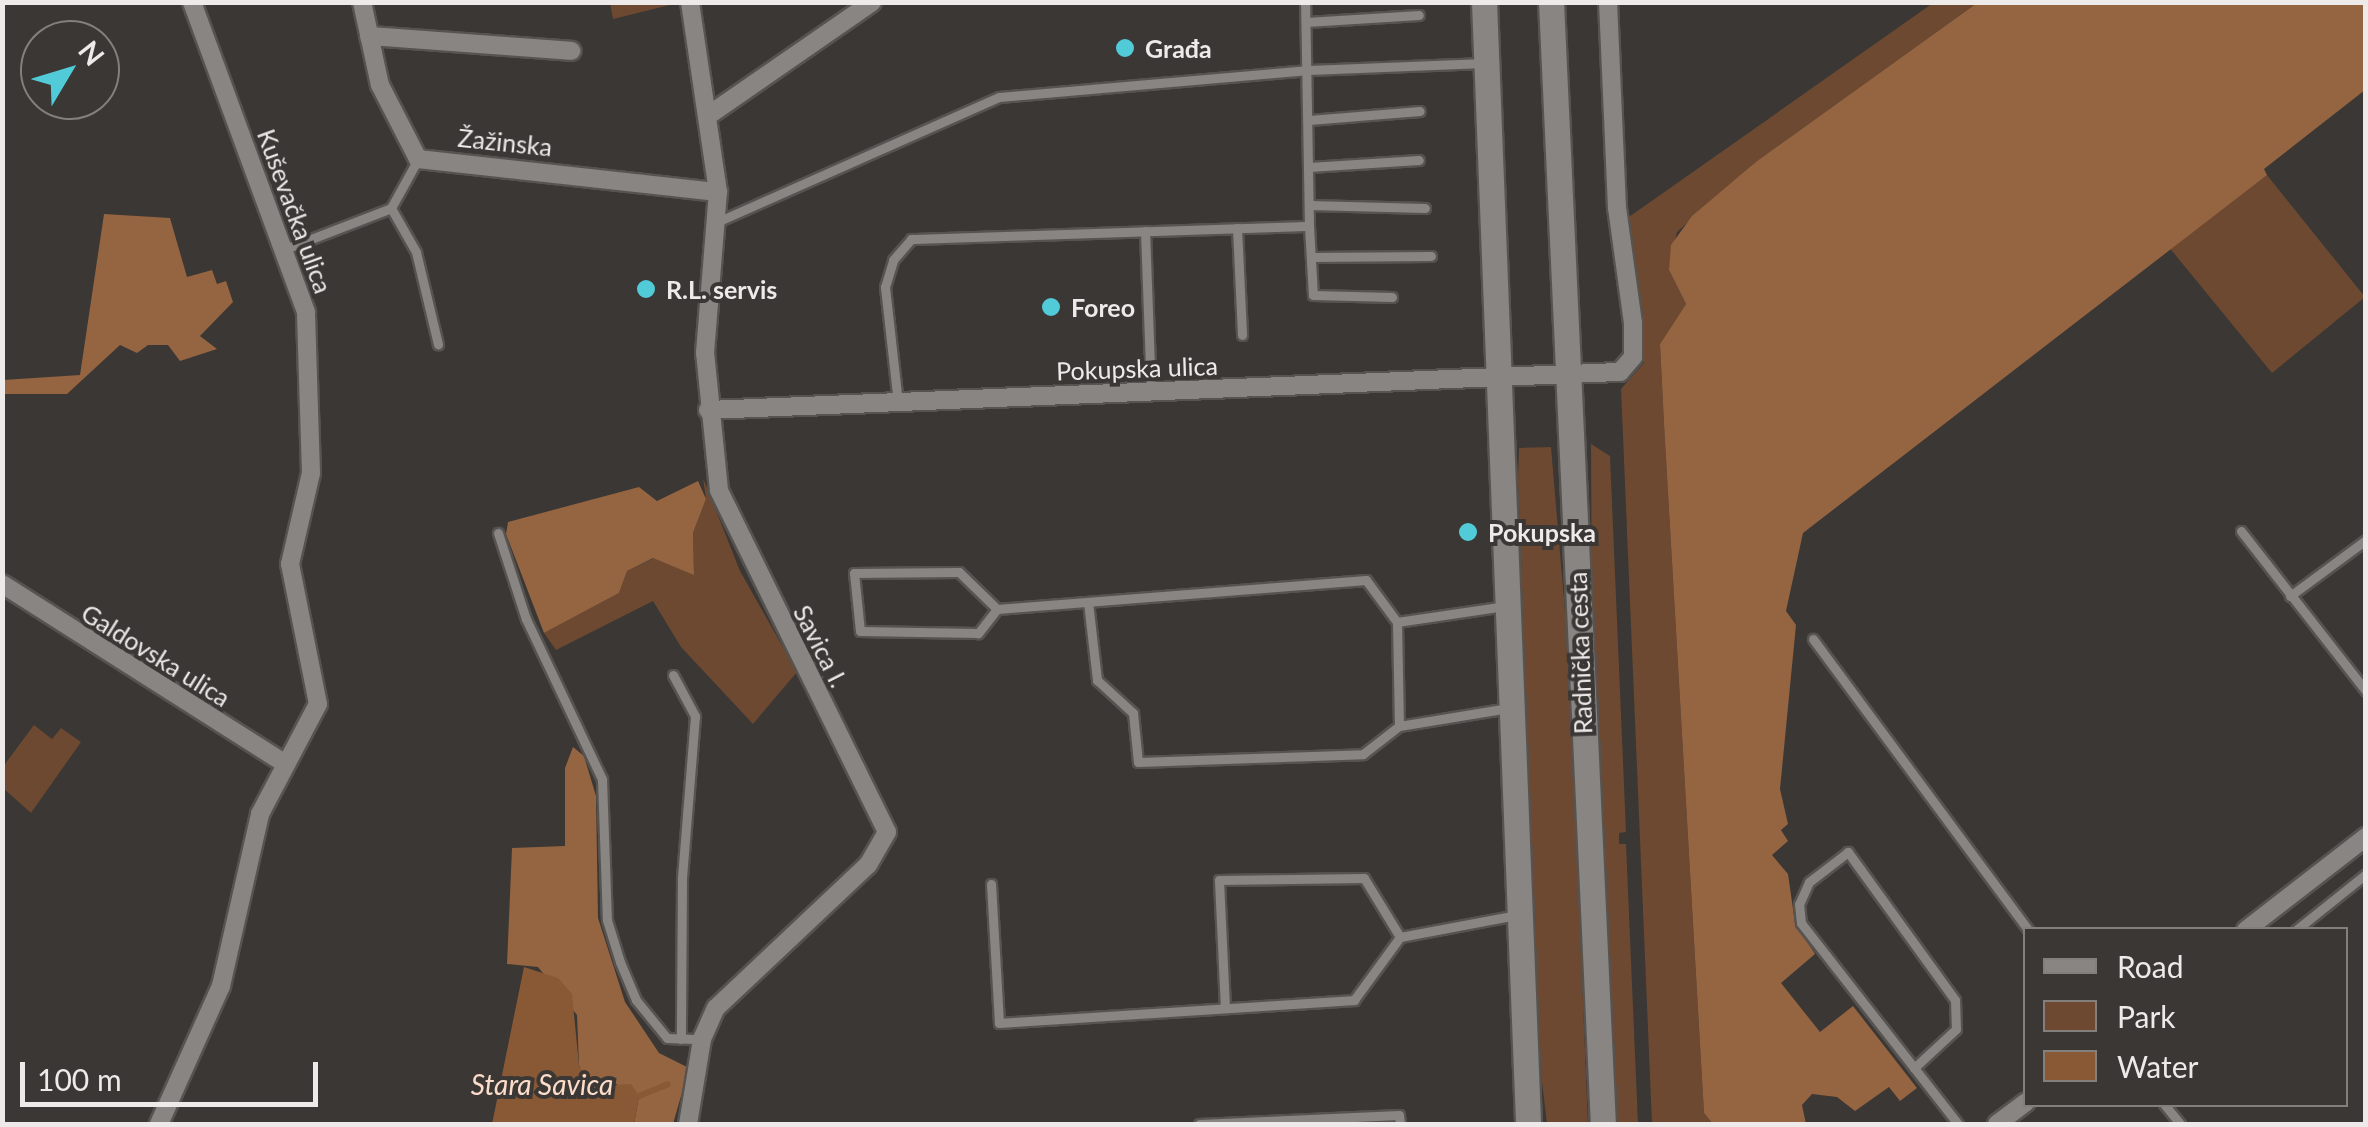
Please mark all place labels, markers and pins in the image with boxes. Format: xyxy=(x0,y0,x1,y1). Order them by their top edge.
place label: Građa xyxy=(1145,33,1212,63)
marker: Građa xyxy=(1114,37,1136,59)
place label: R.L. servis xyxy=(666,274,777,304)
marker: R.L. servis xyxy=(635,278,657,300)
place label: Foreo xyxy=(1071,292,1135,322)
marker: Foreo xyxy=(1040,296,1062,318)
place label: Pokupska xyxy=(1488,517,1596,547)
marker: Pokupska xyxy=(1457,521,1479,543)

